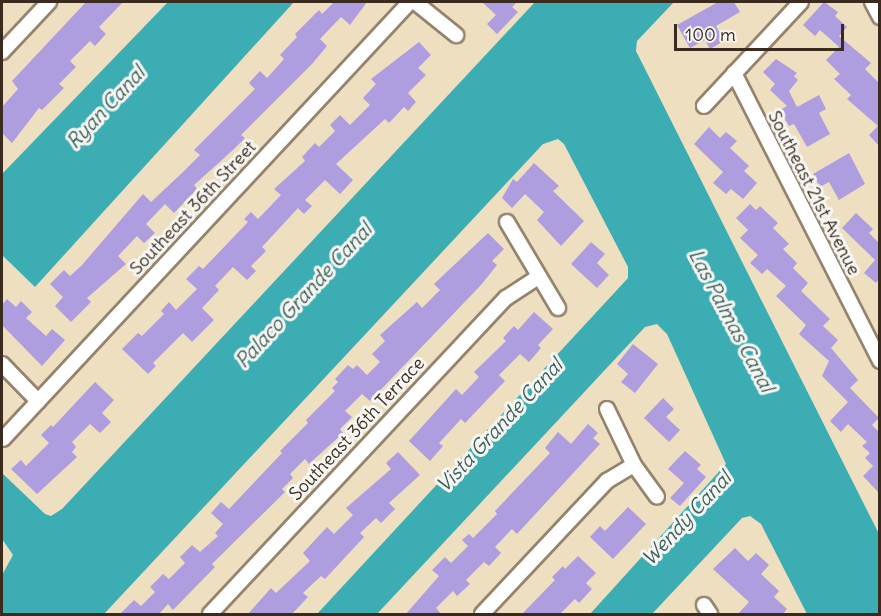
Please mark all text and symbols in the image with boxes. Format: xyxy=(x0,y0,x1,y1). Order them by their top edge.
scale bar xyxy=(677,12,846,50)
text: 100 m xyxy=(685,23,736,46)
water label: Ryan Canal xyxy=(61,61,149,153)
street label: Southeast 21st Avenue xyxy=(763,107,865,279)
street label: Southeast 36th Street xyxy=(125,137,261,279)
water label: Palaco Grande Canal xyxy=(230,218,376,372)
water label: Las Palmas Canal xyxy=(684,245,780,395)
street label: Southeast 36th Terrace xyxy=(285,353,429,505)
water label: Vista Grande Canal xyxy=(431,353,567,497)
water label: Wendy Canal xyxy=(636,466,736,570)

